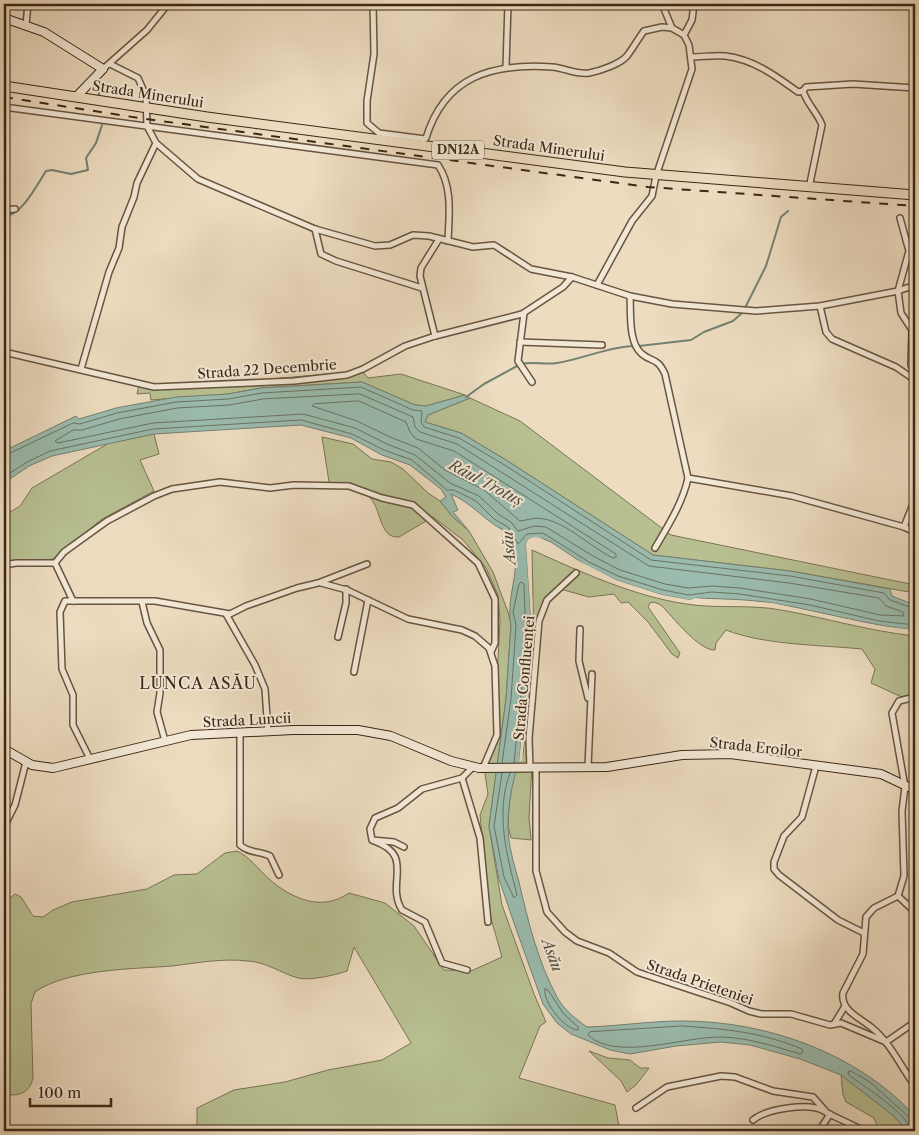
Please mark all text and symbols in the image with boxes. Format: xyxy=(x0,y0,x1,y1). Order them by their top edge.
street label: Strada Minerului xyxy=(91,76,205,112)
street label: Strada Minerului xyxy=(492,131,606,165)
road number: DN12A xyxy=(432,140,484,160)
street label: Strada 22 Decembrie xyxy=(197,355,337,383)
water label: Râul Trotuș xyxy=(445,455,527,511)
water label: Asău xyxy=(498,530,520,568)
street label: Strada Confluenței xyxy=(510,615,538,741)
district label: LUNCA ASĂU xyxy=(139,673,257,693)
street label: Strada Luncii xyxy=(202,709,292,731)
street label: Strada Eroilor xyxy=(709,733,803,761)
water label: Asău xyxy=(537,934,567,974)
street label: Strada Prieteniei xyxy=(644,955,756,1009)
scale bar xyxy=(30,1075,111,1107)
text: 100 m xyxy=(38,1083,81,1102)

